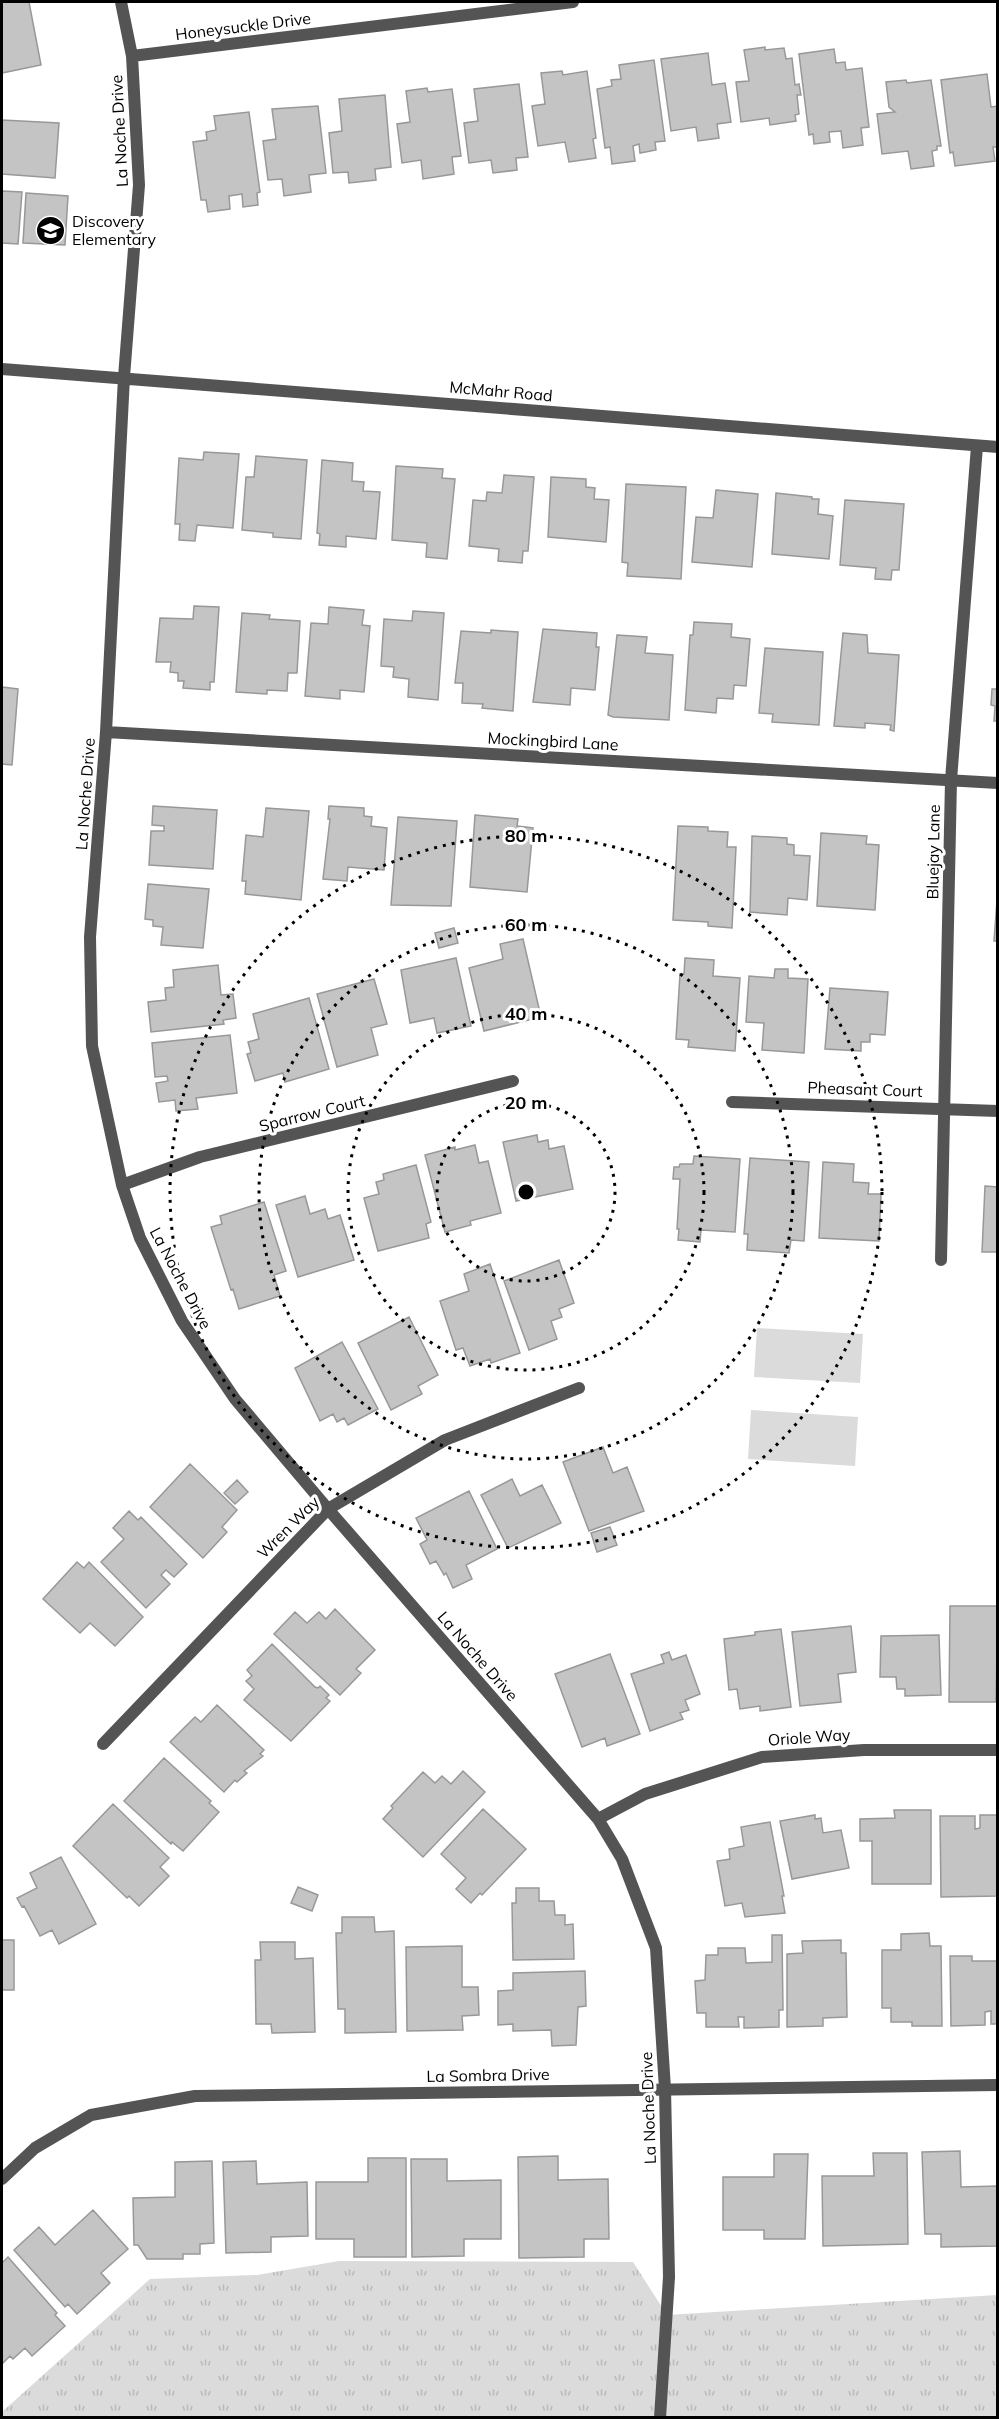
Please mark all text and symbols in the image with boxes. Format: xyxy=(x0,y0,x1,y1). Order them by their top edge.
street label: Honeysuckle Drive xyxy=(174,8,312,44)
street label: La Noche Drive xyxy=(106,74,132,188)
place label: Discovery Elementary xyxy=(72,211,157,249)
school or university icon: Discovery Elementary xyxy=(35,214,67,246)
street label: McMahr Road xyxy=(449,377,553,405)
street label: Mockingbird Lane xyxy=(487,728,619,754)
street label: La Noche Drive xyxy=(71,737,99,851)
street label: Bluejay Lane xyxy=(922,804,944,900)
text: 80 m xyxy=(505,824,547,847)
text: 60 m xyxy=(505,913,547,936)
text: 40 m xyxy=(505,1002,547,1025)
street label: Pheasant Court xyxy=(807,1077,923,1101)
street label: Sparrow Court xyxy=(257,1090,367,1136)
text: 20 m xyxy=(505,1091,547,1114)
centre of rings xyxy=(516,1182,536,1202)
street label: La Noche Drive xyxy=(146,1224,216,1332)
street label: Wren Way xyxy=(253,1491,324,1562)
street label: La Noche Drive xyxy=(434,1607,522,1705)
street label: Oriole Way xyxy=(767,1724,851,1750)
street label: La Noche Drive xyxy=(636,2051,660,2165)
street label: La Sombra Drive xyxy=(426,2064,550,2086)

